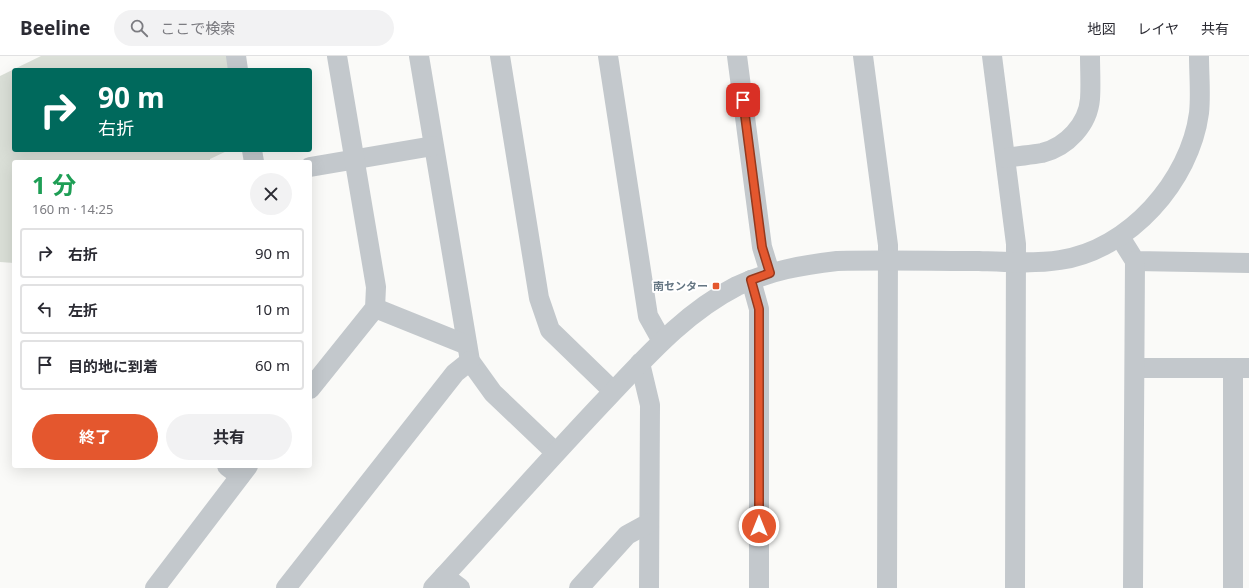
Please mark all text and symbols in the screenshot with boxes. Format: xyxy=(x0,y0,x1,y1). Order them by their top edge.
search box xyxy=(114,10,394,46)
text: Beeline xyxy=(20,15,90,41)
icon: search xyxy=(128,17,150,39)
text: ここで検索 xyxy=(160,18,235,38)
text: 地図 xyxy=(1087,19,1115,38)
text: レイヤ xyxy=(1137,19,1179,38)
text: 共有 xyxy=(1201,19,1229,38)
text: 90 m xyxy=(98,78,165,116)
pin xyxy=(726,83,760,117)
icon: right xyxy=(32,84,84,136)
icon: arrive xyxy=(732,89,754,111)
text: 右折 xyxy=(98,116,134,140)
text: 1 分 xyxy=(32,168,76,201)
button: close xyxy=(250,173,292,215)
text: 160 m · 14:25 xyxy=(32,200,113,218)
icon: right xyxy=(34,242,56,264)
text: 90 m xyxy=(255,243,290,263)
text: 右折 xyxy=(68,244,98,264)
place label: 南センター xyxy=(653,278,708,293)
marker: 南センター xyxy=(711,281,721,291)
icon: left xyxy=(34,298,56,320)
text: 10 m xyxy=(255,299,290,319)
text: 左折 xyxy=(68,300,98,320)
icon: arrive xyxy=(34,354,56,376)
text: 60 m xyxy=(255,355,290,375)
text: 目的地に到着 xyxy=(68,356,158,376)
button: 終了 xyxy=(32,414,158,460)
button: 共有 xyxy=(166,414,292,460)
position arrow xyxy=(738,505,780,547)

